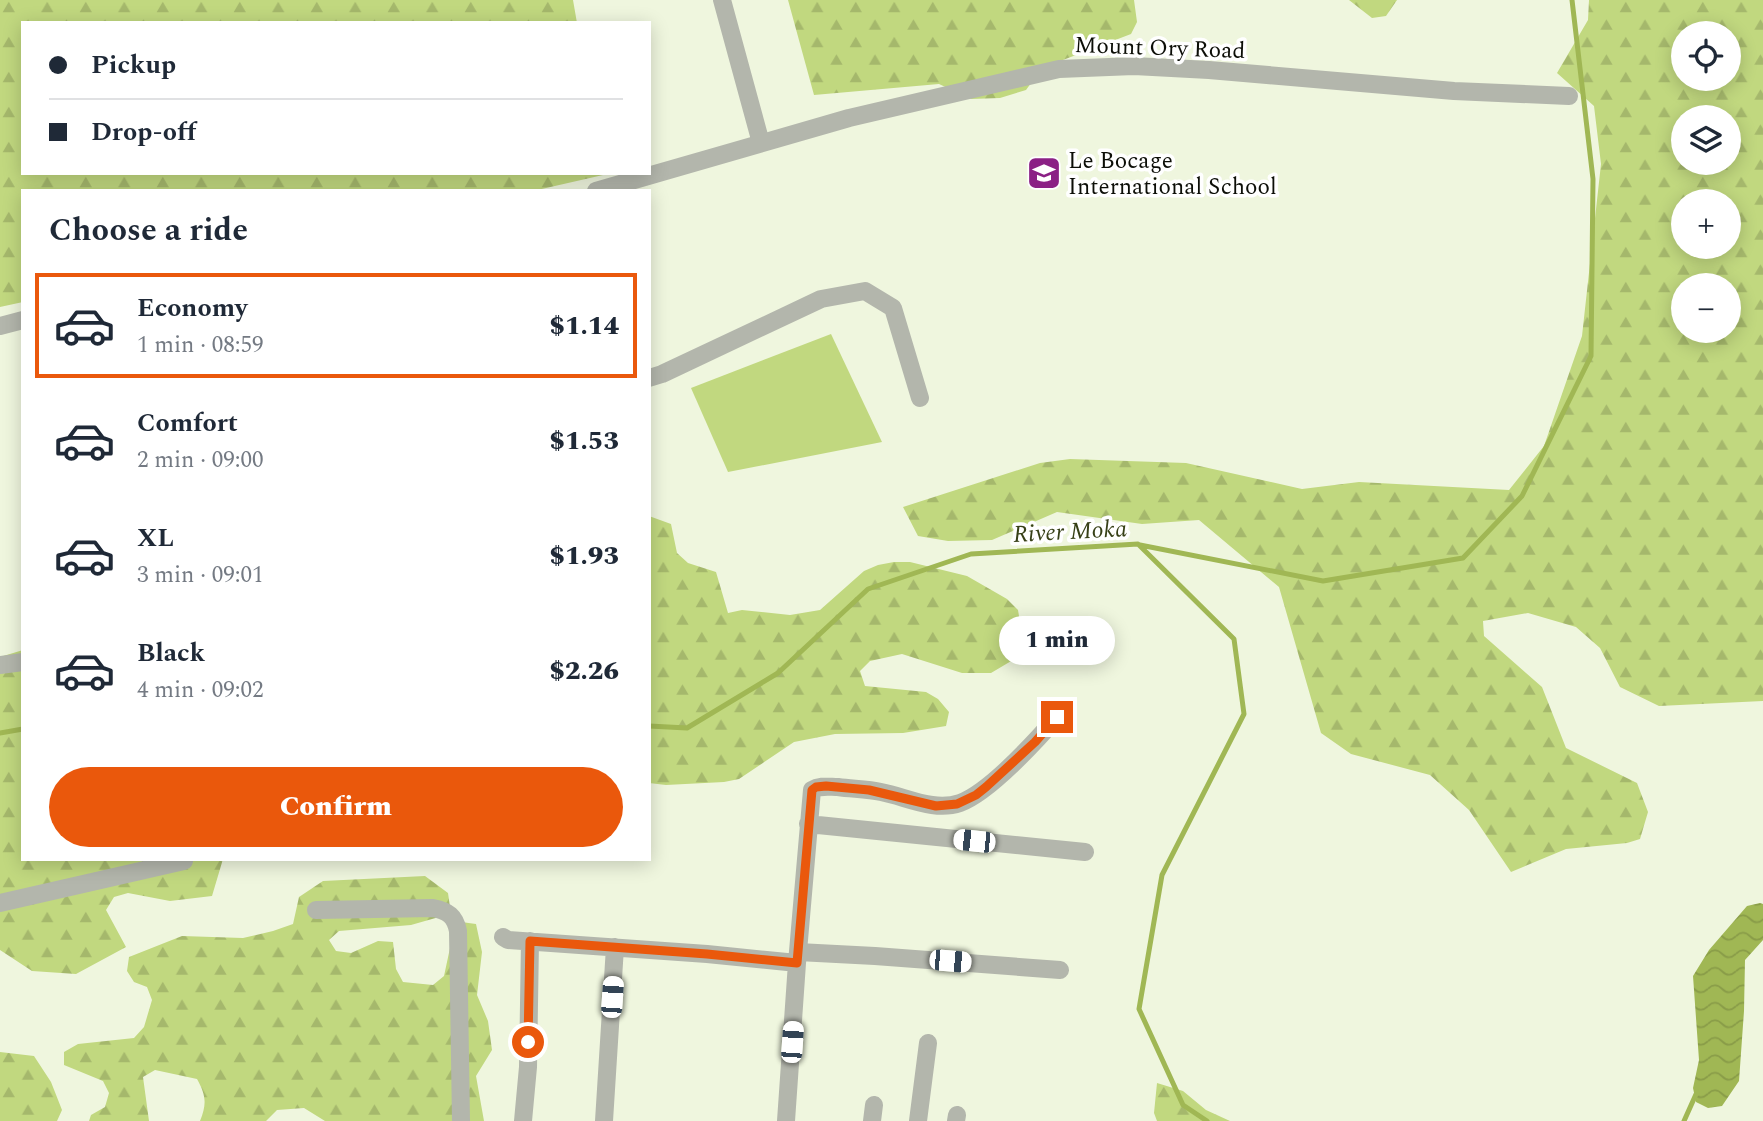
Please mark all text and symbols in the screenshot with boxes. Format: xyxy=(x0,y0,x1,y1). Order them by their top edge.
map controls xyxy=(1671,21,1741,343)
button: locate xyxy=(1671,21,1741,91)
street label: Mount Ory Road xyxy=(1074,28,1246,69)
text: Pickup xyxy=(91,45,176,85)
button: layers xyxy=(1671,105,1741,175)
text: Drop-off xyxy=(91,112,196,152)
place label: Le Bocage International School xyxy=(1068,144,1277,205)
school or university icon: Le Bocage International School xyxy=(1025,154,1063,192)
button: + xyxy=(1671,189,1741,259)
text: Choose a ride xyxy=(49,206,248,255)
button: − xyxy=(1671,273,1741,343)
text: Economy xyxy=(137,288,247,328)
icon: car xyxy=(53,294,116,357)
text: $1.14 xyxy=(549,306,619,346)
text: 1 min · 08:59 xyxy=(137,328,264,363)
text: Comfort xyxy=(137,403,238,443)
icon: car xyxy=(53,409,116,472)
text: $1.53 xyxy=(549,421,619,461)
text: 2 min · 09:00 xyxy=(137,443,264,478)
water label: River Moka xyxy=(1012,511,1128,553)
text: XL xyxy=(137,518,174,558)
icon: car xyxy=(53,524,116,587)
text: $1.93 xyxy=(549,536,619,576)
text: 3 min · 09:01 xyxy=(137,558,264,593)
callout: 1 min xyxy=(999,616,1115,664)
text: 1 min xyxy=(1025,623,1089,658)
text: Black xyxy=(137,633,205,673)
icon: car xyxy=(53,639,116,702)
text: $2.26 xyxy=(549,651,619,691)
text: 4 min · 09:02 xyxy=(137,673,264,708)
route end xyxy=(1041,701,1073,733)
button: Confirm xyxy=(49,767,623,847)
car xyxy=(953,828,996,854)
car xyxy=(929,949,972,973)
car xyxy=(601,975,624,1019)
car xyxy=(781,1020,804,1064)
route start xyxy=(512,1026,544,1058)

